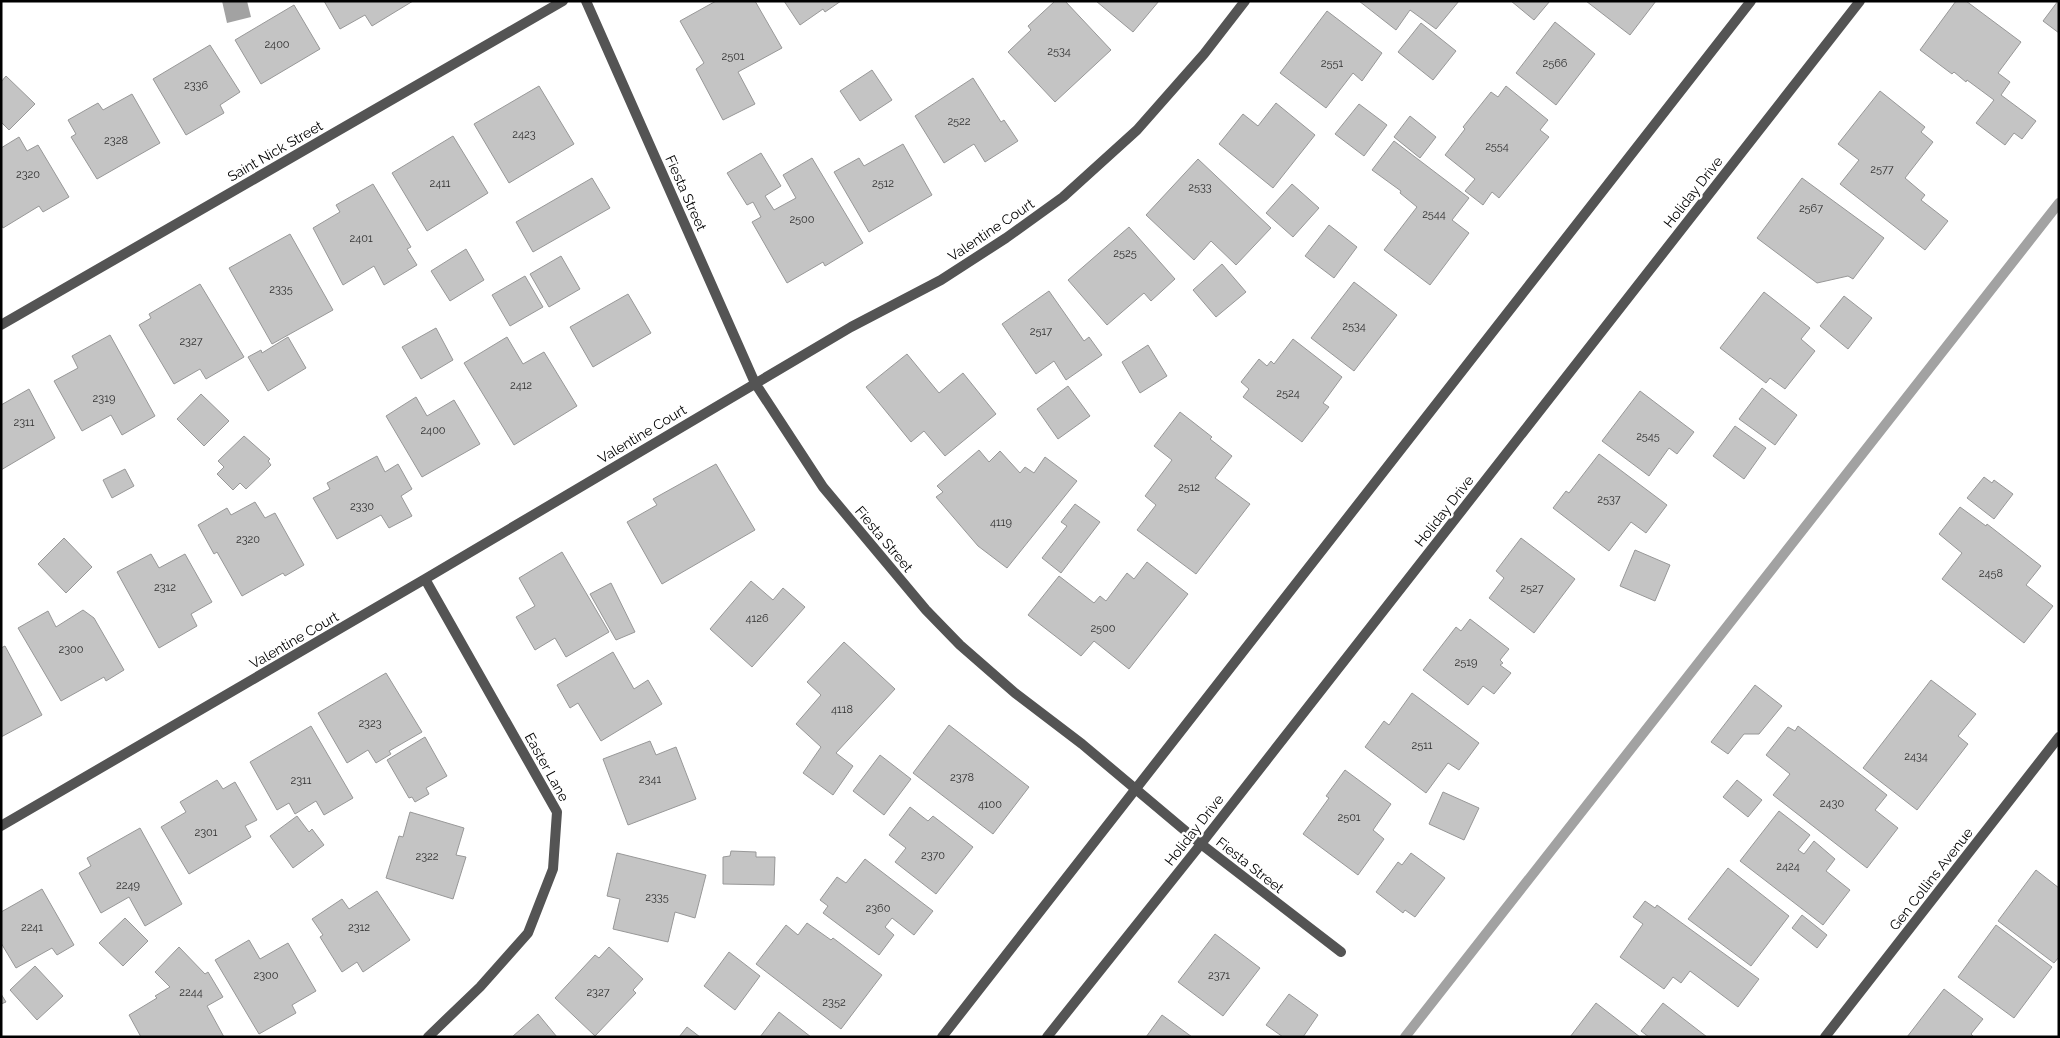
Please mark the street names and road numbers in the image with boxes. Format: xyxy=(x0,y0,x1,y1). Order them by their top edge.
street label: Saint Nick Street xyxy=(225,117,326,185)
street label: Fiesta Street xyxy=(662,153,710,234)
street label: Holiday Drive xyxy=(1660,153,1726,231)
street label: Valentine Court xyxy=(945,195,1037,265)
street label: Valentine Court xyxy=(595,401,689,467)
street label: Holiday Drive xyxy=(1411,472,1477,550)
street label: Fiesta Street xyxy=(852,503,916,575)
street label: Valentine Court xyxy=(247,608,342,672)
street label: Easter Lane xyxy=(522,730,572,804)
street label: Holiday Drive xyxy=(1161,791,1227,869)
street label: Gen Collins Avenue xyxy=(1886,825,1976,933)
street label: Fiesta Street xyxy=(1213,834,1287,896)

